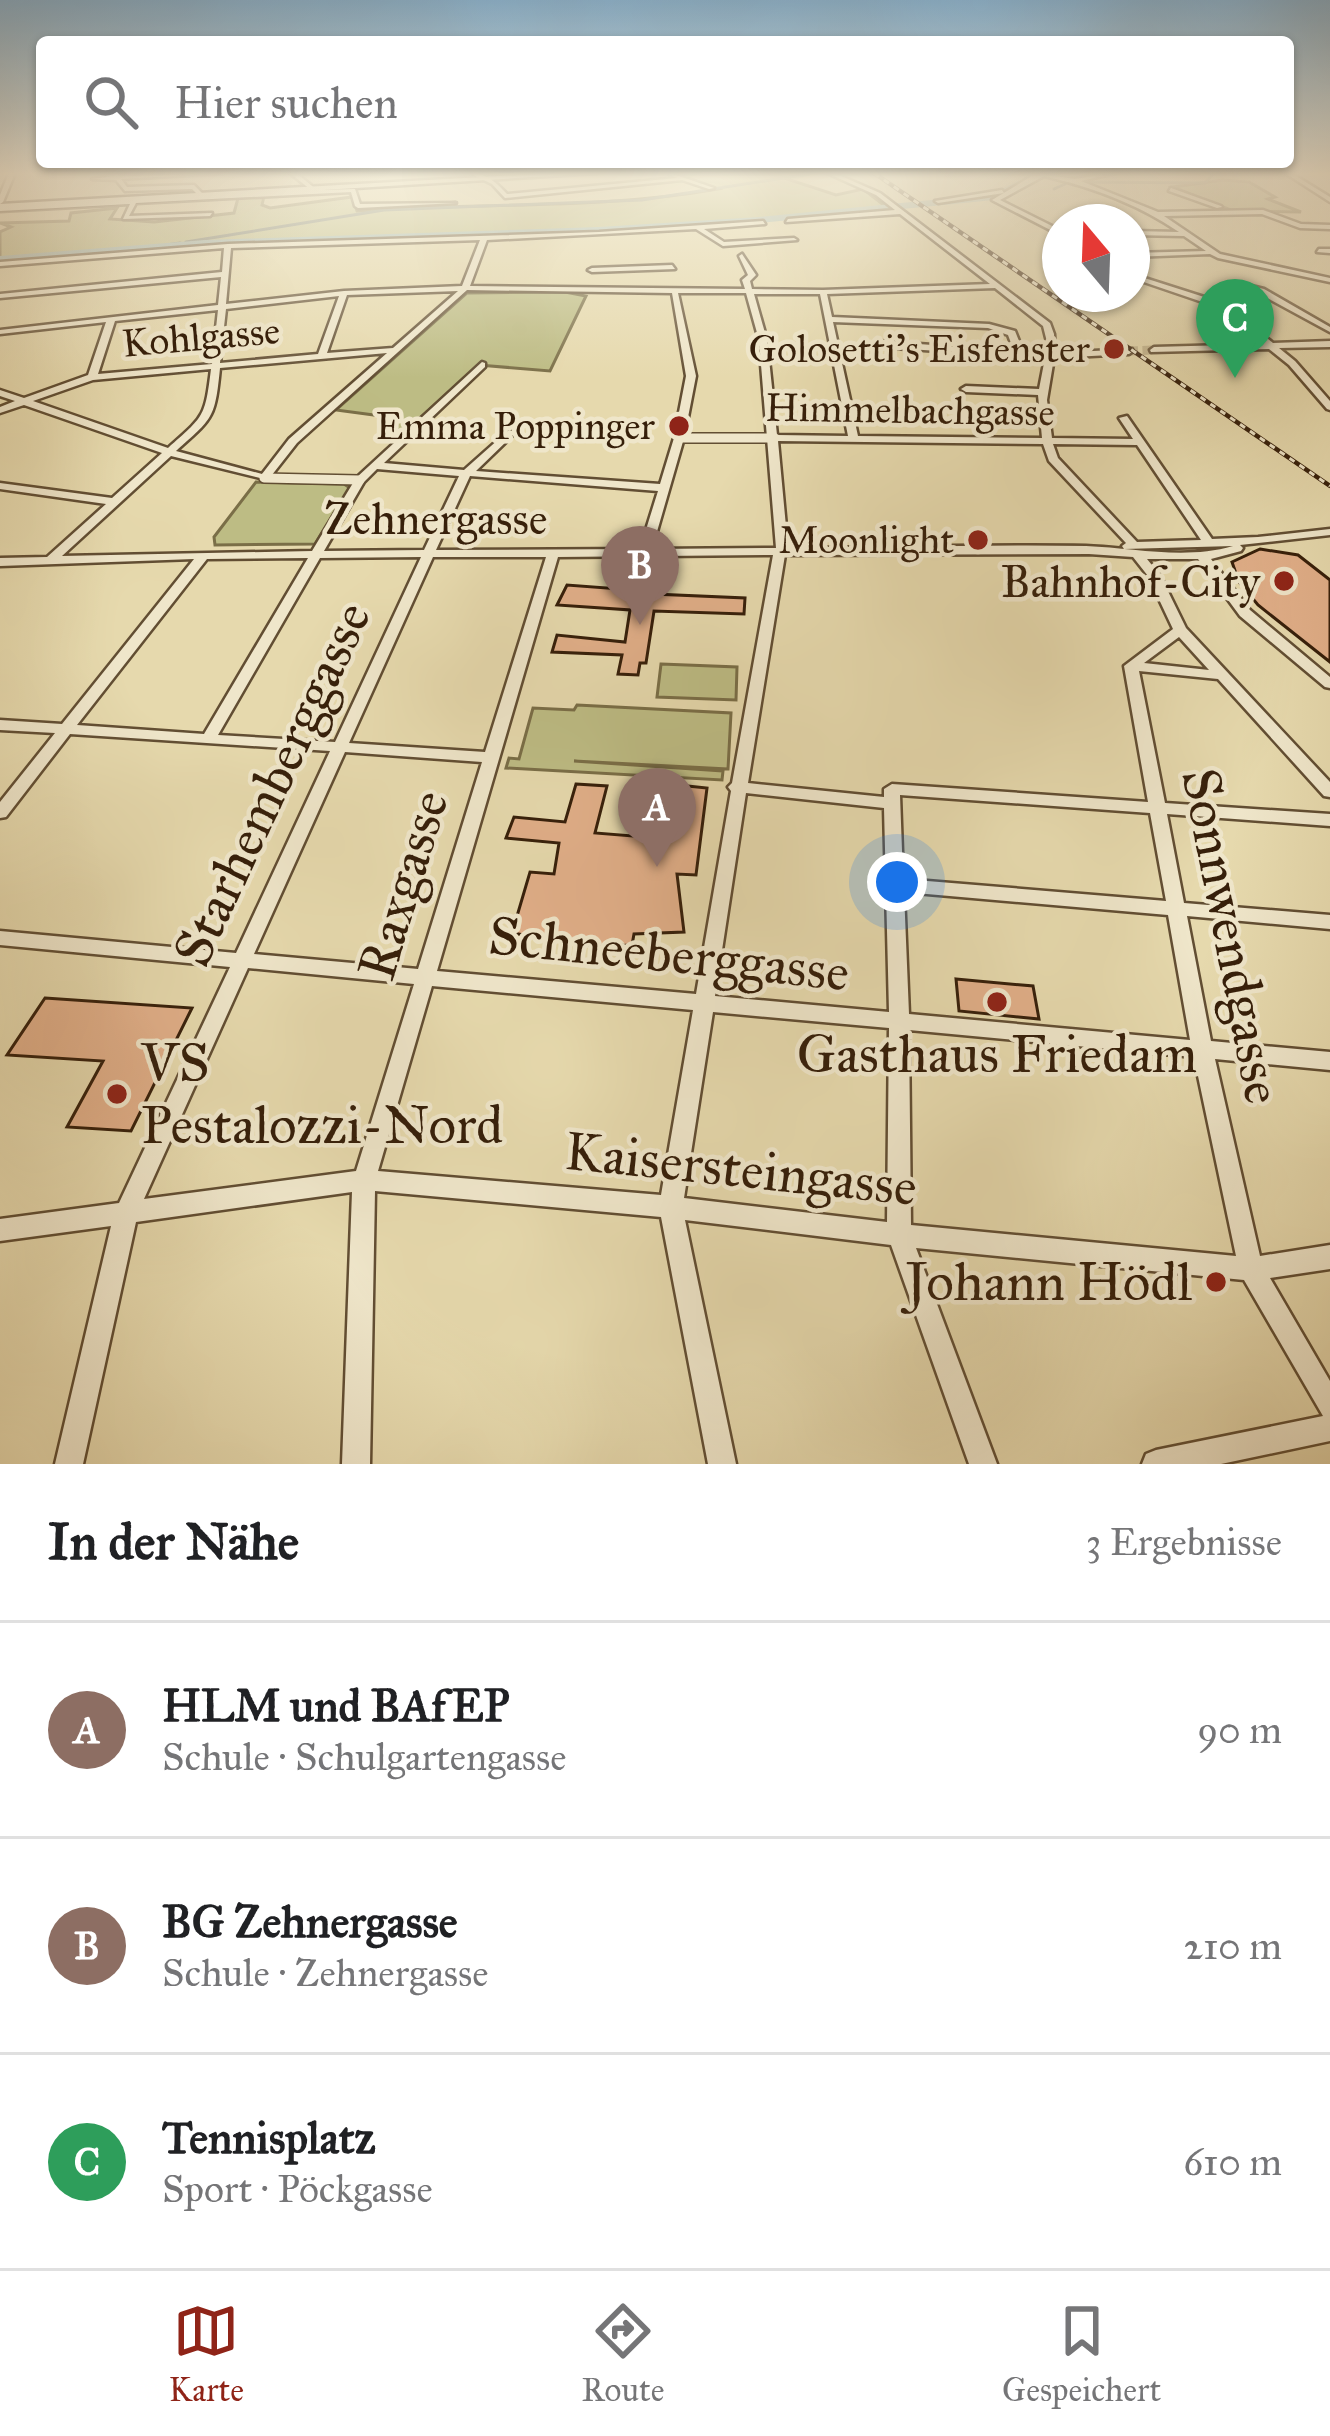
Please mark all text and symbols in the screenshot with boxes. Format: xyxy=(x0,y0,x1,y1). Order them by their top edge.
search box xyxy=(36,36,1294,168)
icon: search xyxy=(78,69,144,135)
text: Hier suchen xyxy=(174,75,398,130)
north arrow xyxy=(1042,204,1150,312)
pin: C xyxy=(1196,279,1274,378)
street label: Kohlgasse xyxy=(120,306,282,368)
place label: Golosetti's Eisfenster xyxy=(749,325,1090,373)
marker: Golosetti's Eisfenster xyxy=(1101,336,1127,362)
street label: Himmelbachgasse xyxy=(765,383,1055,437)
place label: Emma Poppinger xyxy=(375,402,655,450)
marker: Emma Poppinger xyxy=(666,413,692,439)
street label: Zehnergasse xyxy=(324,491,548,546)
place label: Moonlight xyxy=(779,516,954,564)
pin: B xyxy=(601,526,679,625)
marker: Moonlight xyxy=(965,527,991,553)
place label: Bahnhof-City xyxy=(1001,554,1261,609)
marker: Bahnhof-City xyxy=(1271,568,1297,594)
street label: Starhemberggasse xyxy=(159,591,385,977)
street label: Sonnwendgasse xyxy=(1167,763,1297,1109)
pin: A xyxy=(618,768,696,867)
street label: Raxgasse xyxy=(343,782,463,988)
your location xyxy=(867,852,927,912)
street label: Schneeberggasse xyxy=(486,902,852,1006)
marker: Gasthaus Friedam xyxy=(984,989,1010,1015)
place label: Gasthaus Friedam xyxy=(797,1021,1197,1087)
place label: VS Pestalozzi-Nord xyxy=(140,1030,503,1158)
marker: VS Pestalozzi-Nord xyxy=(104,1081,130,1107)
street label: Kaisersteingasse xyxy=(562,1118,920,1220)
place label: Johann Hödl xyxy=(901,1249,1192,1315)
marker: Johann Hödl xyxy=(1203,1269,1229,1295)
text: In der Nähe xyxy=(48,1511,299,1573)
text: 3 Ergebnisse xyxy=(1086,1518,1282,1566)
text: HLM und BAfEP xyxy=(162,1678,510,1733)
text: A xyxy=(74,1706,100,1754)
text: 90 m xyxy=(1197,1706,1282,1754)
text: Schule · Schulgartengasse xyxy=(162,1733,567,1781)
text: BG Zehnergasse xyxy=(162,1894,458,1949)
text: B xyxy=(74,1922,100,1970)
text: 210 m xyxy=(1184,1922,1282,1970)
text: Schule · Zehnergasse xyxy=(162,1949,489,1997)
text: Tennisplatz xyxy=(162,2110,376,2165)
text: C xyxy=(74,2138,100,2186)
text: 610 m xyxy=(1183,2138,1282,2186)
text: Sport · Pöckgasse xyxy=(162,2165,433,2213)
tab: Karte xyxy=(169,2298,244,2410)
tab: Route xyxy=(582,2298,664,2410)
tab: Gespeichert xyxy=(1002,2298,1161,2410)

